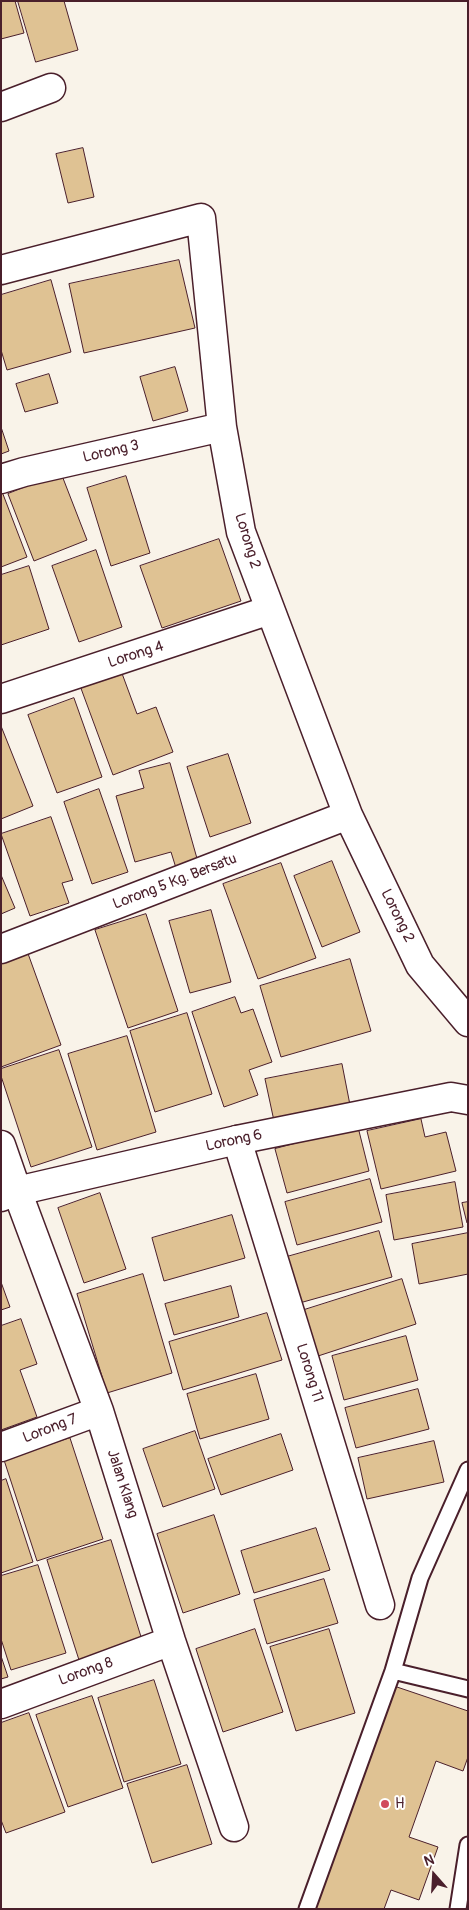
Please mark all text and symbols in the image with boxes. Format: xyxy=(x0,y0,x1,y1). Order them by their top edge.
street label: Lorong 3 xyxy=(81,437,141,467)
street label: Lorong 2 xyxy=(230,511,264,571)
street label: Lorong 4 xyxy=(106,638,166,672)
street label: Lorong 5 Kg. Bersatu xyxy=(110,850,240,914)
street label: Lorong 2 xyxy=(376,886,418,946)
street label: Lorong 6 xyxy=(204,1126,264,1156)
street label: Lorong 11 xyxy=(292,1341,326,1405)
street label: Lorong 7 xyxy=(20,1410,80,1448)
street label: Jalan Klang xyxy=(102,1447,142,1521)
street label: Lorong 8 xyxy=(56,1654,116,1690)
place label: H xyxy=(395,1795,404,1813)
marker: H xyxy=(379,1798,391,1810)
north arrow xyxy=(409,1850,459,1900)
text: N xyxy=(422,1851,436,1870)

